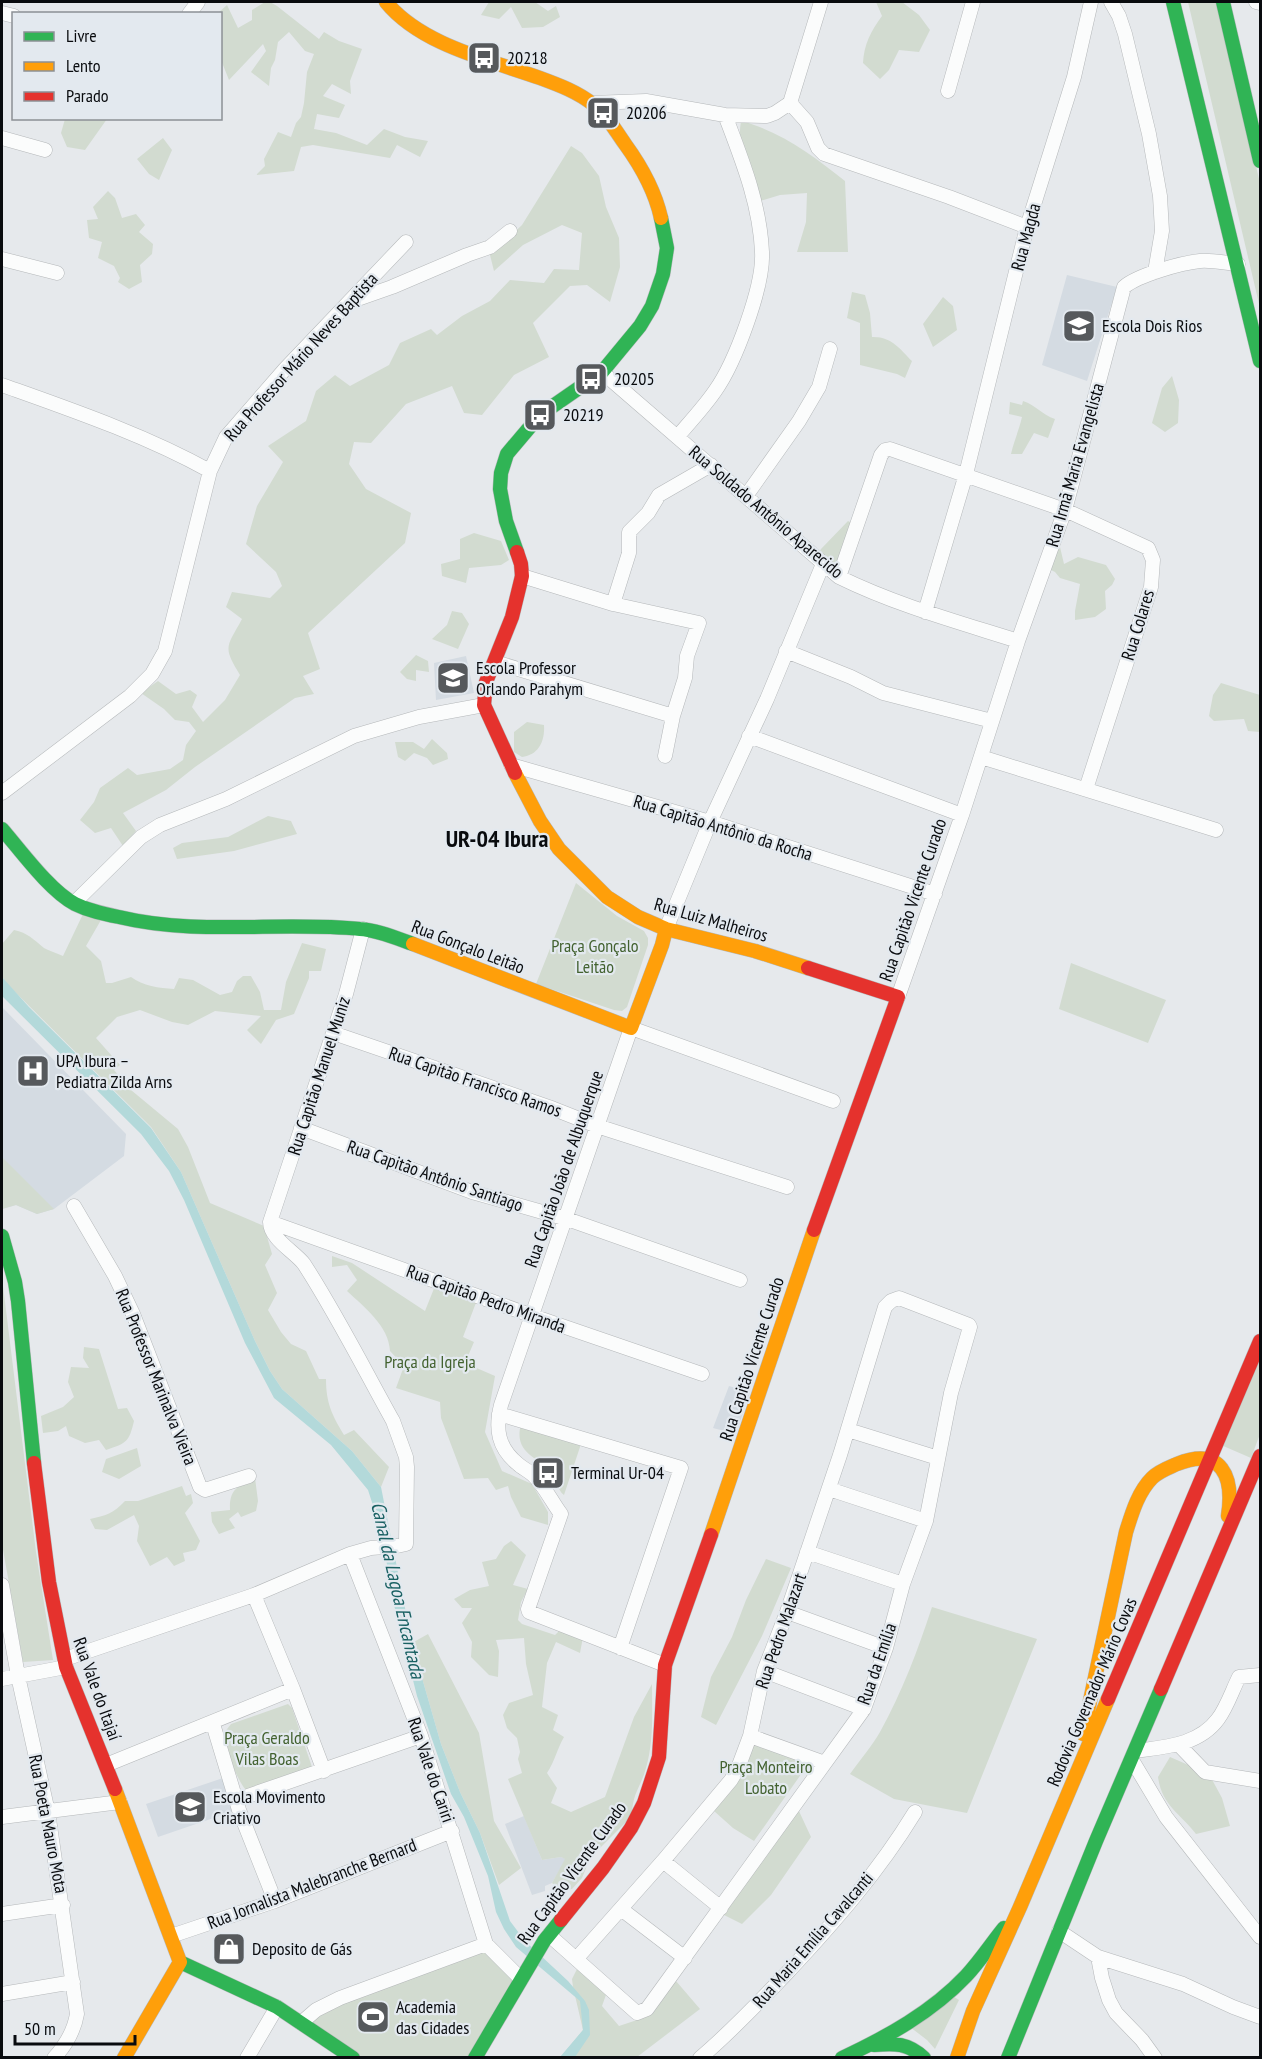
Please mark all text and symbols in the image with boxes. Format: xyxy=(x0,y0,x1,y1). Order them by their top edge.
legend xyxy=(12,12,222,120)
text: Livre xyxy=(66,24,97,47)
bus stop icon: 20218 xyxy=(466,40,502,76)
place label: 20218 xyxy=(507,46,548,69)
text: Lento xyxy=(66,54,101,77)
text: Parado xyxy=(66,84,109,107)
bus stop icon: 20206 xyxy=(585,95,621,131)
place label: 20206 xyxy=(626,101,667,124)
street label: Rua Magda xyxy=(1005,201,1046,273)
street label: Rua Professor Mário Neves Baptista xyxy=(219,268,382,446)
school or university icon: Escola Dois Rios xyxy=(1061,308,1097,344)
place label: Escola Dois Rios xyxy=(1102,314,1202,337)
bus stop icon: 20205 xyxy=(573,361,609,397)
place label: 20205 xyxy=(614,367,655,390)
street label: Rua Irmã Maria Evangelista xyxy=(1040,380,1109,549)
bus stop icon: 20219 xyxy=(522,397,558,433)
place label: 20219 xyxy=(563,403,604,426)
street label: Rua Soldado Antônio Aparecido xyxy=(684,440,848,583)
street label: Rua Colares xyxy=(1116,587,1159,663)
place label: Escola Professor Orlando Parahym xyxy=(476,656,583,700)
school or university icon: Escola Professor Orlando Parahym xyxy=(435,660,471,696)
street label: Rua Capitão Antônio da Rocha xyxy=(631,789,816,866)
street label: Rua Capitão Vicente Curado xyxy=(874,815,951,984)
district label: UR-04 Ibura xyxy=(446,823,548,854)
street label: Rua Luiz Malheiros xyxy=(652,892,771,947)
street label: Rua Gonçalo Leitão xyxy=(408,914,528,979)
park label: Praça Gonçalo Leitão xyxy=(551,934,639,978)
street label: Rua Capitão Manuel Muniz xyxy=(282,994,355,1158)
street label: Rua Capitão Francisco Ramos xyxy=(386,1041,565,1122)
place label: UPA Ibura – Pediatra Zilda Arns xyxy=(56,1049,172,1093)
hospital icon: UPA Ibura – Pediatra Zilda Arns xyxy=(15,1053,51,1089)
street label: Rua Capitão João de Albuquerque xyxy=(519,1067,608,1270)
street label: Rua Capitão Antônio Santiago xyxy=(344,1135,526,1217)
street label: Rua Capitão Pedro Miranda xyxy=(403,1259,569,1338)
street label: Rua Capitão Vicente Curado xyxy=(714,1274,789,1444)
street label: Rua Professor Marinalva Vieira xyxy=(111,1285,202,1468)
park label: Praça da Igreja xyxy=(384,1350,476,1373)
bus stop icon: Terminal Ur-04 xyxy=(530,1455,566,1491)
place label: Terminal Ur-04 xyxy=(571,1461,664,1484)
water label: Canal da Lagoa Encantada xyxy=(365,1499,431,1682)
street label: Rua Pedro Malazart xyxy=(750,1570,811,1692)
street label: Rodovia Governador Mário Covas xyxy=(1041,1594,1142,1790)
street label: Rua da Emília xyxy=(852,1620,901,1708)
street label: Rua Vale do Itajaí xyxy=(68,1634,127,1744)
street label: Rua Vale do Cariri xyxy=(403,1714,460,1825)
park label: Praça Geraldo Vilas Boas xyxy=(224,1726,310,1770)
street label: Rua Poeta Mauro Mota xyxy=(24,1753,73,1895)
park label: Praça Monteiro Lobato xyxy=(719,1755,813,1799)
place label: Escola Movimento Criativo xyxy=(213,1785,326,1829)
school or university icon: Escola Movimento Criativo xyxy=(172,1789,208,1825)
street label: Rua Capitão Vicente Curado xyxy=(512,1797,631,1949)
street label: Rua Jornalista Malebranche Bernard xyxy=(204,1833,420,1934)
street label: Rua Maria Emília Cavalcanti xyxy=(747,1867,878,2012)
shop icon: Deposito de Gás xyxy=(211,1931,247,1967)
place label: Deposito de Gás xyxy=(252,1937,352,1960)
place label: Academia das Cidades xyxy=(396,1995,469,2039)
sports icon: Academia das Cidades xyxy=(355,1999,391,2035)
scale bar xyxy=(15,2008,135,2046)
text: 50 m xyxy=(24,2017,56,2040)

